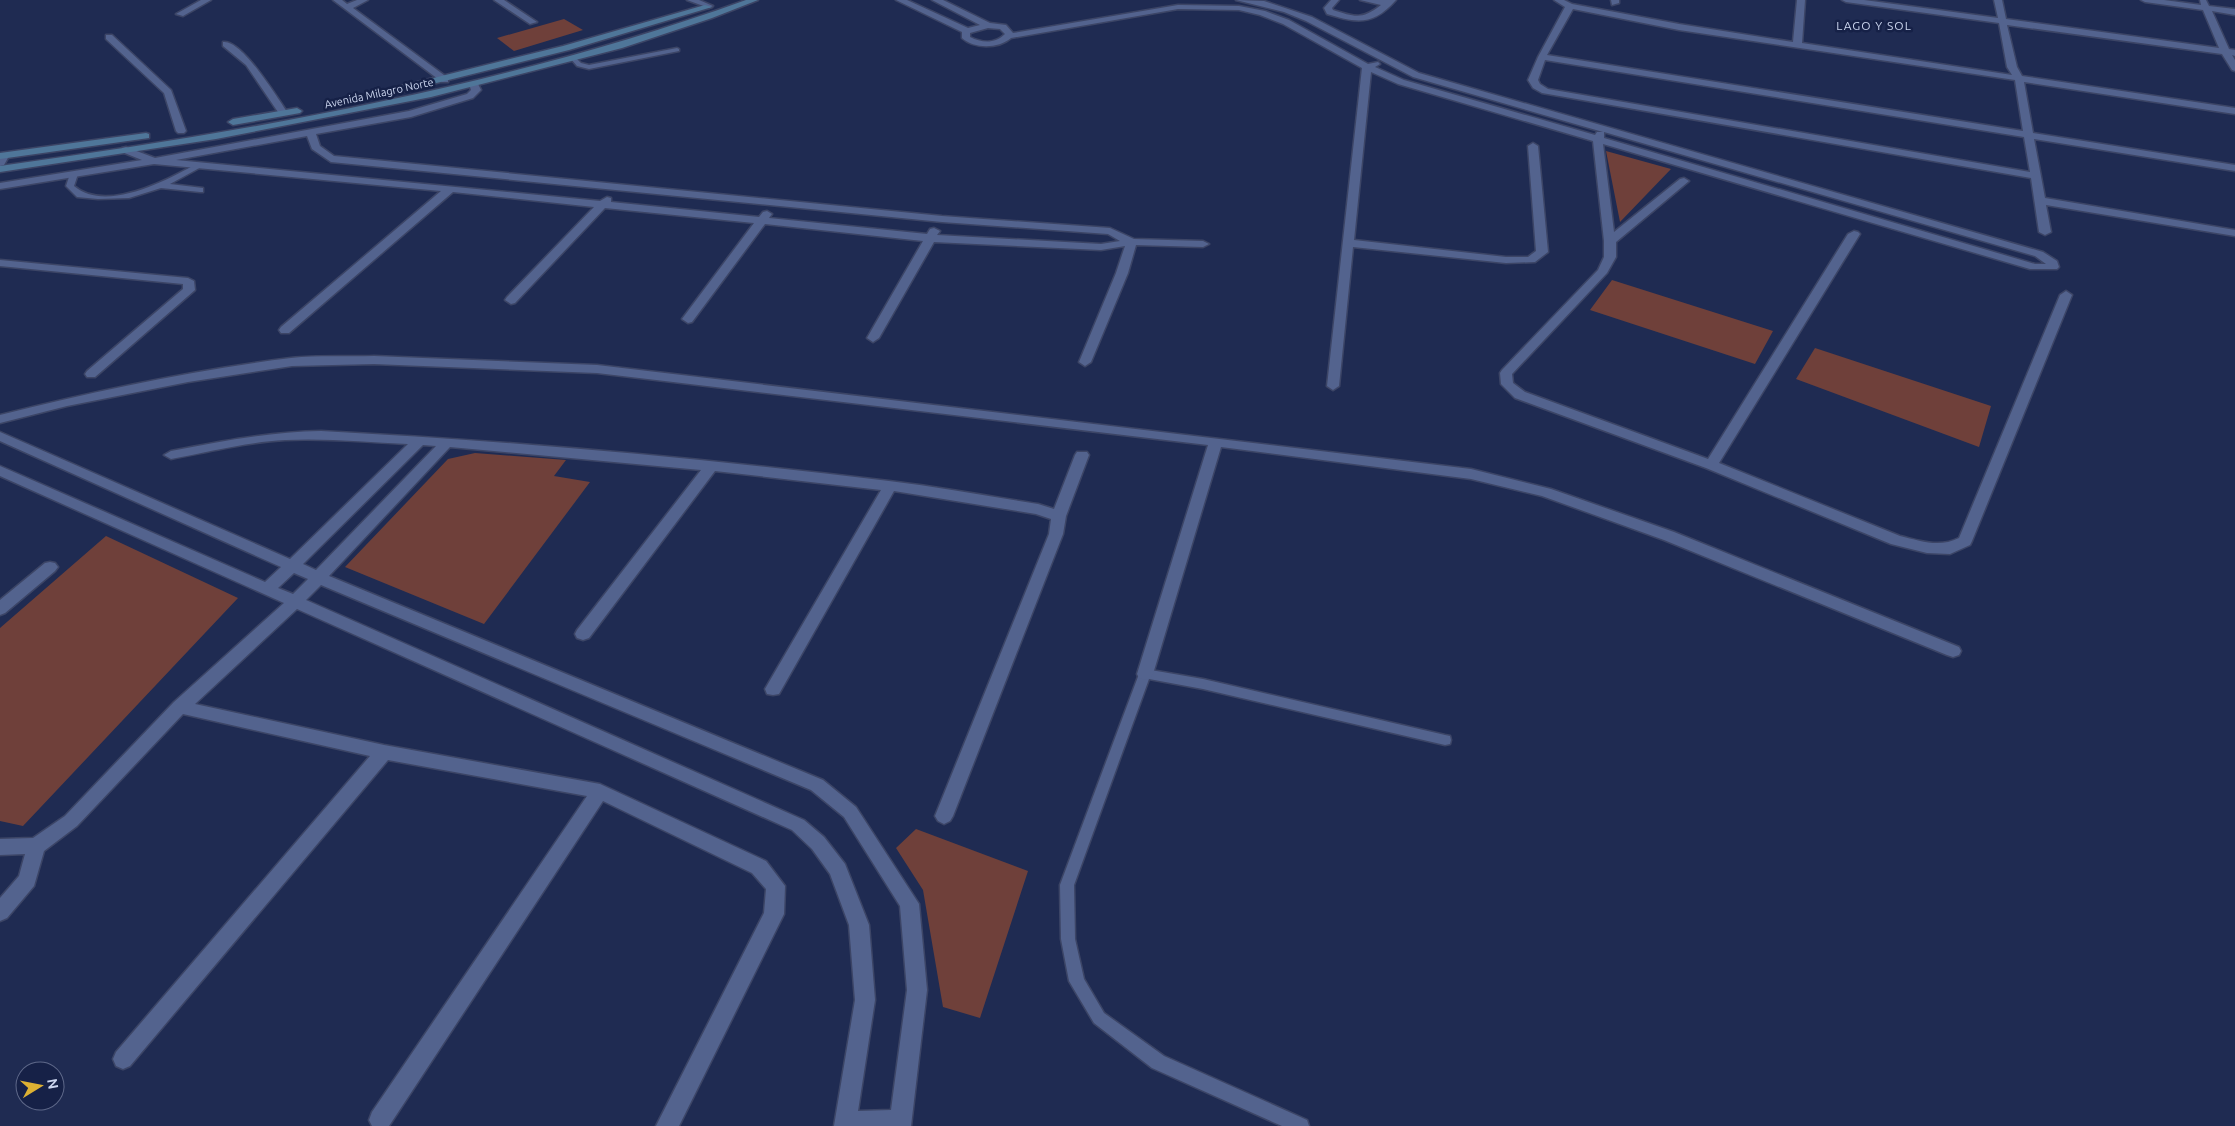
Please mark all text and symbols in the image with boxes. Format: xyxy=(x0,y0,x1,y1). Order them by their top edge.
district label: LAGO Y SOL xyxy=(1836,19,1912,32)
street label: Avenida Milagro Norte xyxy=(323,76,435,110)
north arrow xyxy=(15,1061,65,1111)
text: N xyxy=(44,1077,62,1090)

